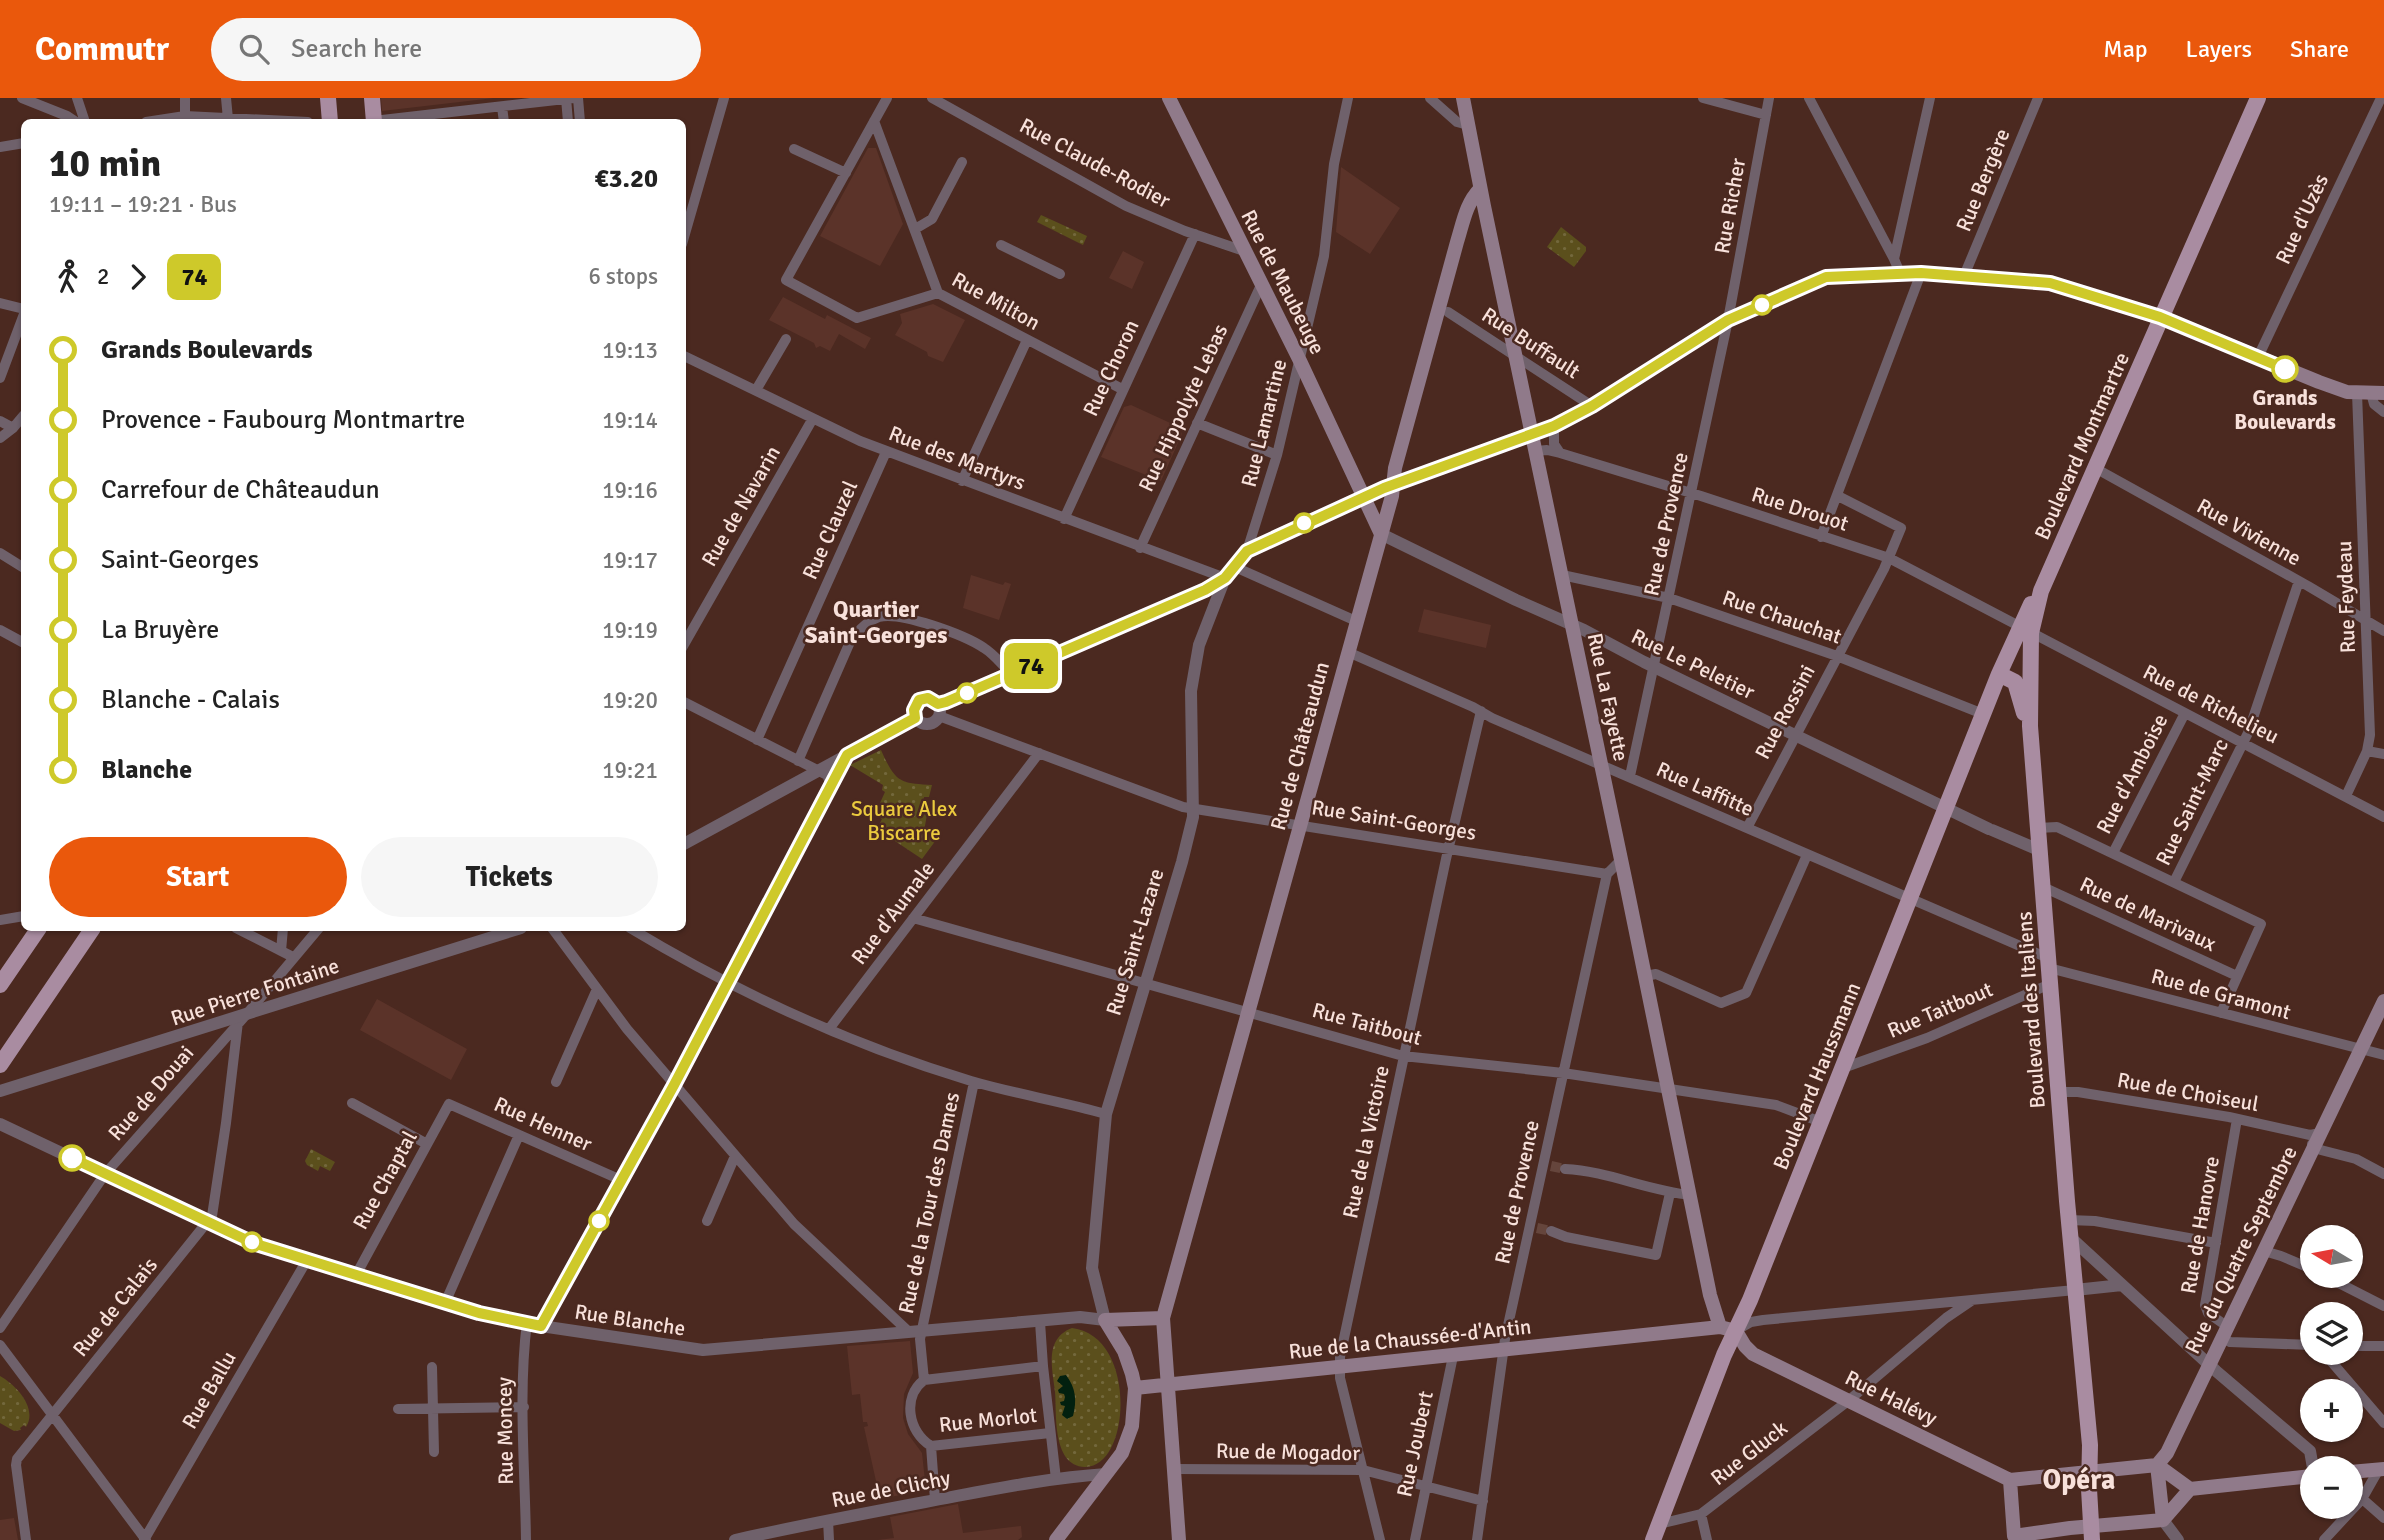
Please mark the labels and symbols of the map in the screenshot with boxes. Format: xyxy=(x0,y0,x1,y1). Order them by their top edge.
street label: Rue Claude-Rodier xyxy=(1015,112,1175,214)
street label: Rue Bergère xyxy=(1951,125,2015,235)
street label: Rue Richer xyxy=(1709,156,1751,256)
street label: Rue d'Uzès xyxy=(2270,170,2334,268)
street label: Rue de Maubeuge xyxy=(1235,205,1331,359)
street label: Rue Milton xyxy=(947,266,1045,336)
unlabelled marker xyxy=(1752,295,1772,315)
street label: Rue Buffault xyxy=(1477,302,1585,384)
street label: Rue Choron xyxy=(1077,316,1145,420)
street label: Rue Hippolyte Lebas xyxy=(1133,320,1233,496)
street label: Boulevard Montmartre xyxy=(2029,348,2135,544)
street label: Rue Lamartine xyxy=(1236,356,1292,490)
marker: Grands Boulevards xyxy=(2272,356,2298,382)
place label: Grands Boulevards xyxy=(2234,385,2336,435)
street label: Rue des Martyrs xyxy=(885,420,1029,496)
street label: Rue de Navarin xyxy=(696,441,786,571)
street label: Rue de Provence xyxy=(1638,450,1694,598)
street label: Rue Clauzel xyxy=(797,477,863,583)
street label: Rue Drouot xyxy=(1748,481,1852,537)
street label: Rue Vivienne xyxy=(2192,493,2306,571)
unlabelled marker xyxy=(1294,513,1314,533)
street label: Rue Feydeau xyxy=(2331,540,2361,654)
street label: Rue Chauchat xyxy=(1719,585,1845,649)
district label: Quartier Saint-Georges xyxy=(805,595,947,650)
street label: Rue Le Peletier xyxy=(1627,623,1759,705)
street label: Rue La Fayette xyxy=(1582,630,1634,764)
line badge: 74 xyxy=(1000,643,1062,689)
street label: Rue de Châteaudun xyxy=(1265,659,1335,833)
street label: Rue de Richelieu xyxy=(2139,659,2283,749)
street label: Rue Rossini xyxy=(1749,660,1821,764)
unlabelled marker xyxy=(957,683,977,703)
street label: Rue d'Amboise xyxy=(2091,710,2173,838)
street label: Rue Saint-Marc xyxy=(2150,734,2234,870)
street label: Rue Laffitte xyxy=(1652,756,1758,822)
street label: Rue Saint-Georges xyxy=(1310,794,1478,846)
park label: Square Alex Biscarre xyxy=(851,796,957,846)
street label: Rue d'Aumale xyxy=(846,856,940,970)
street label: Rue Saint-Lazare xyxy=(1100,865,1170,1019)
street label: Rue de Marivaux xyxy=(2076,871,2221,957)
street label: Boulevard des Italiens xyxy=(2011,911,2051,1109)
street label: Rue Pierre Fontaine xyxy=(168,953,342,1031)
street label: Rue de Gramont xyxy=(2148,963,2294,1025)
street label: Rue Taitbout xyxy=(1883,976,1997,1044)
street label: Boulevard Haussmann xyxy=(1768,979,1866,1173)
street label: Rue Taitbout xyxy=(1310,997,1424,1051)
street label: Rue de Douai xyxy=(103,1040,199,1146)
street label: Rue de la Victoire xyxy=(1337,1063,1395,1221)
street label: Rue de Choiseul xyxy=(2115,1067,2261,1117)
street label: Rue de la Tour des Dames xyxy=(893,1090,965,1316)
street label: Rue Henner xyxy=(490,1091,596,1157)
street label: Rue de Provence xyxy=(1489,1118,1545,1266)
street label: Rue Chaptal xyxy=(347,1126,423,1234)
street label: Rue du Quatre Septembre xyxy=(2179,1142,2303,1358)
unlabelled marker xyxy=(59,1145,85,1171)
street label: Rue de Hanovre xyxy=(2175,1154,2225,1296)
unlabelled marker xyxy=(589,1211,609,1231)
north arrow xyxy=(2300,1225,2362,1288)
unlabelled marker xyxy=(242,1232,262,1252)
street label: Rue de Calais xyxy=(67,1252,163,1362)
street label: Rue Blanche xyxy=(573,1298,687,1342)
street label: Rue de la Chaussée-d'Antin xyxy=(1287,1313,1533,1365)
street label: Rue Ballu xyxy=(176,1347,242,1433)
street label: Rue Halévy xyxy=(1841,1365,1941,1431)
street label: Rue Moncey xyxy=(491,1377,519,1485)
street label: Rue Joubert xyxy=(1391,1389,1439,1499)
street label: Rue Morlot xyxy=(938,1402,1038,1438)
street label: Rue Gluck xyxy=(1706,1415,1793,1491)
street label: Rue de Mogador xyxy=(1216,1438,1361,1466)
district label: Opéra xyxy=(2043,1463,2115,1497)
street label: Rue de Clichy xyxy=(830,1465,953,1513)

